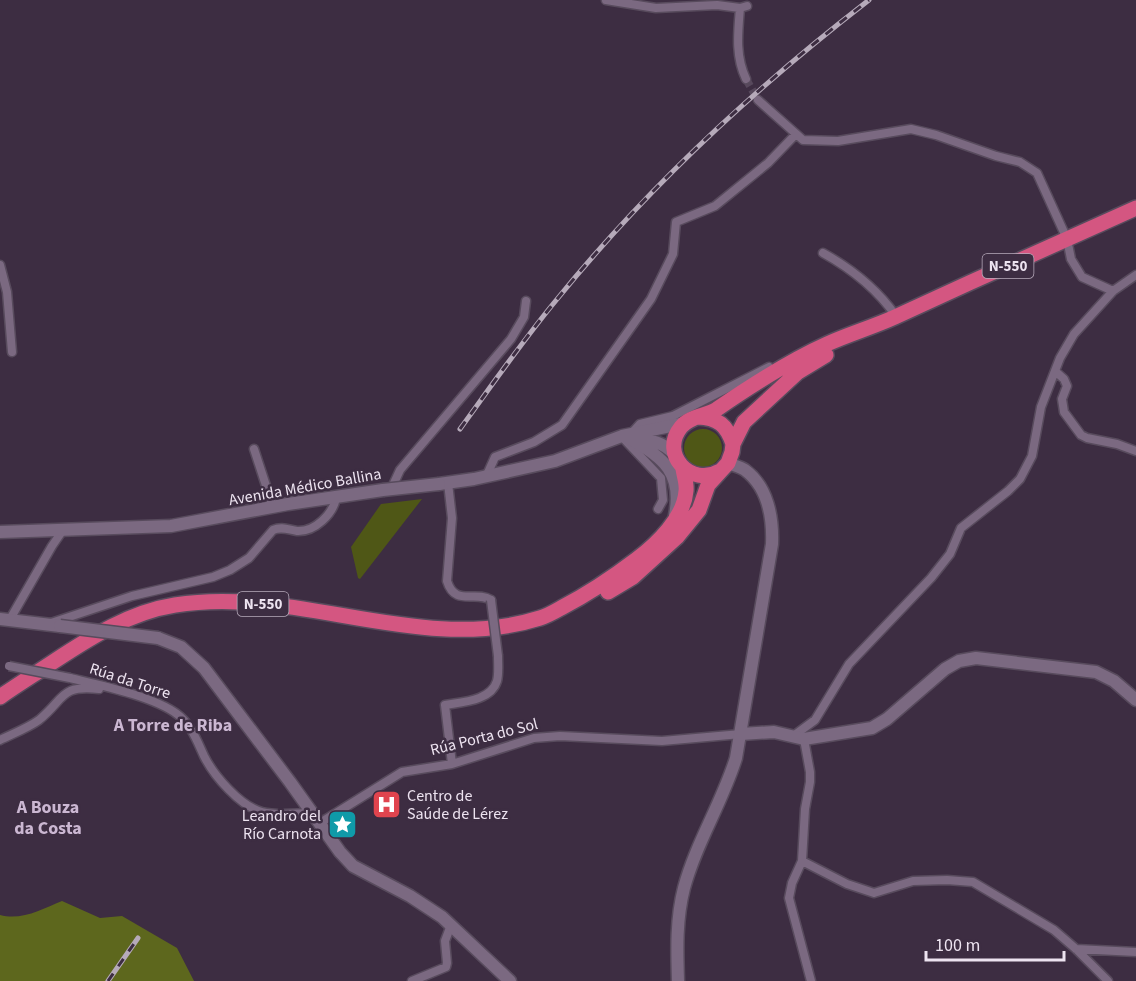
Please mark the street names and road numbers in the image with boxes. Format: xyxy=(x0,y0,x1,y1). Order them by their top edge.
road number: N-550 xyxy=(982,254,1034,278)
street label: Avenida Médico Ballina xyxy=(227,463,383,511)
road number: N-550 xyxy=(238,592,288,616)
street label: Rúa da Torre xyxy=(87,658,174,705)
street label: Rúa Porta do Sol xyxy=(428,713,540,761)

